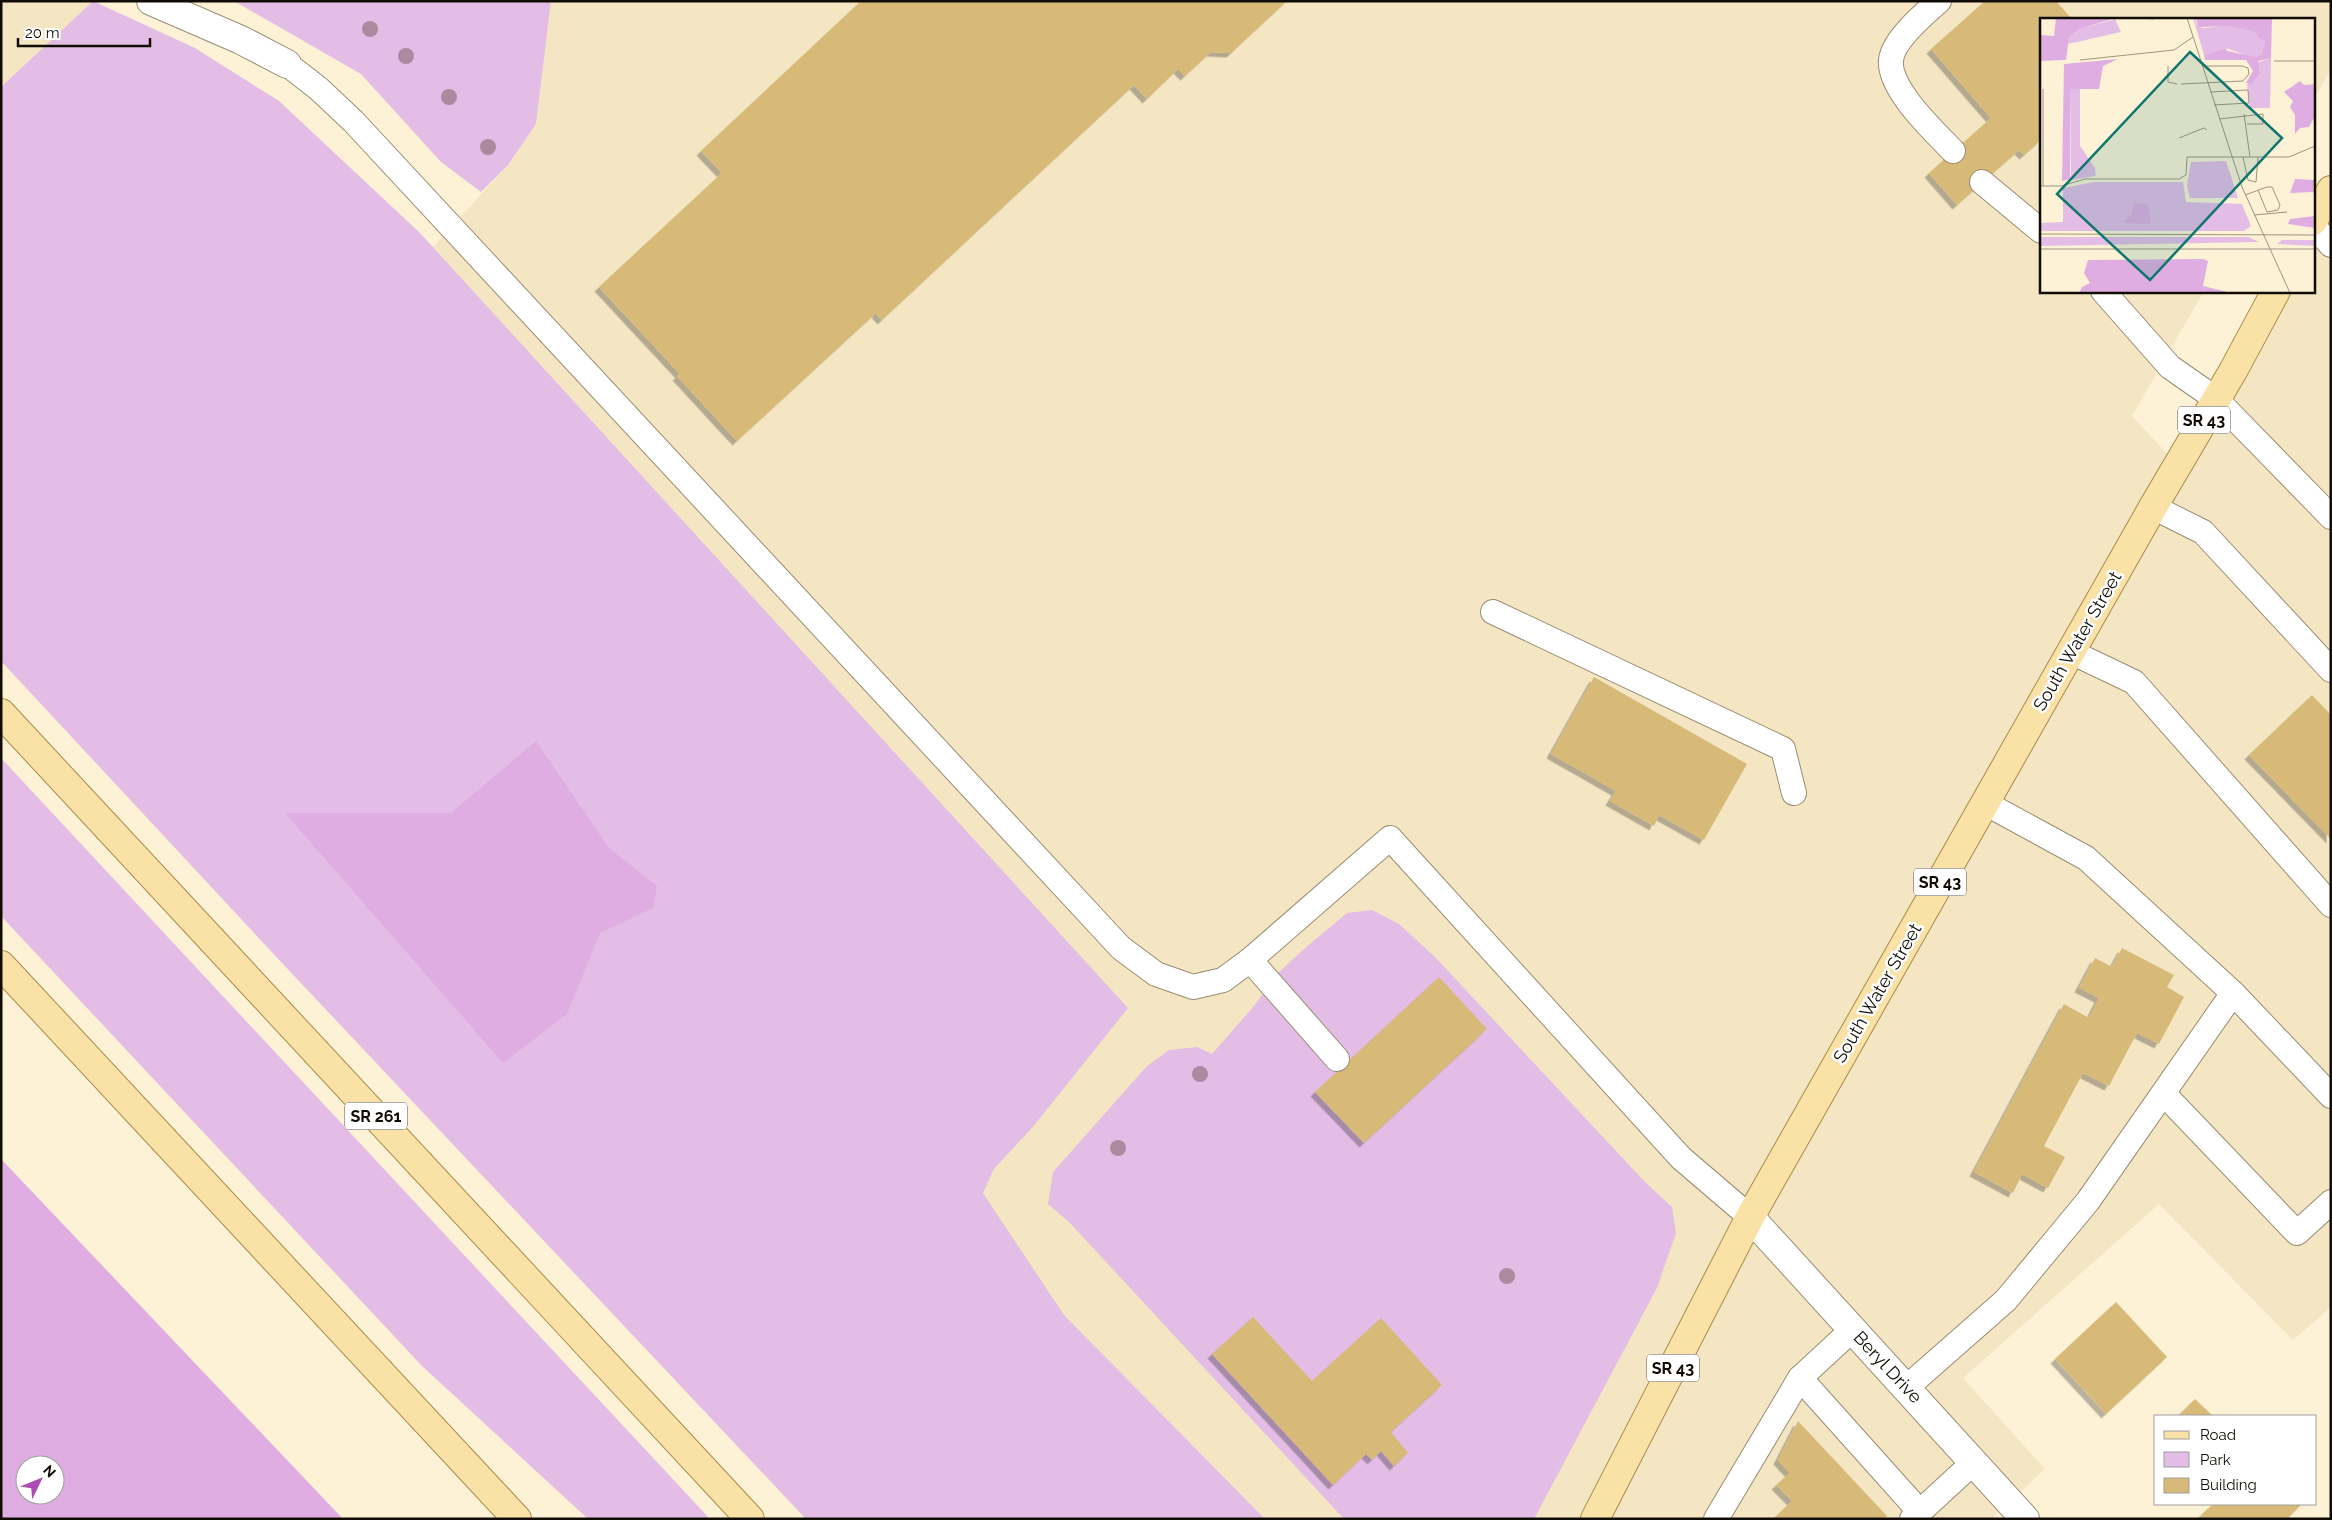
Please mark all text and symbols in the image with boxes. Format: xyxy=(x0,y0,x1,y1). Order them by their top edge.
scale bar xyxy=(18,15,150,47)
inset map xyxy=(2040,18,2314,292)
text: 20 m xyxy=(25,24,60,42)
road number: SR 43 xyxy=(2178,406,2230,434)
street label: South Water Street xyxy=(2029,568,2125,714)
road number: SR 43 xyxy=(1914,869,1966,896)
street label: South Water Street xyxy=(1829,920,1925,1066)
road number: SR 261 xyxy=(345,1102,407,1130)
street label: Beryl Drive xyxy=(1849,1327,1927,1408)
road number: SR 43 xyxy=(1647,1355,1699,1382)
legend xyxy=(2154,1415,2317,1505)
text: Road xyxy=(2200,1426,2236,1444)
text: Park xyxy=(2200,1451,2231,1469)
north arrow xyxy=(15,1455,65,1505)
text: N xyxy=(40,1462,59,1480)
text: Building xyxy=(2200,1476,2257,1494)

